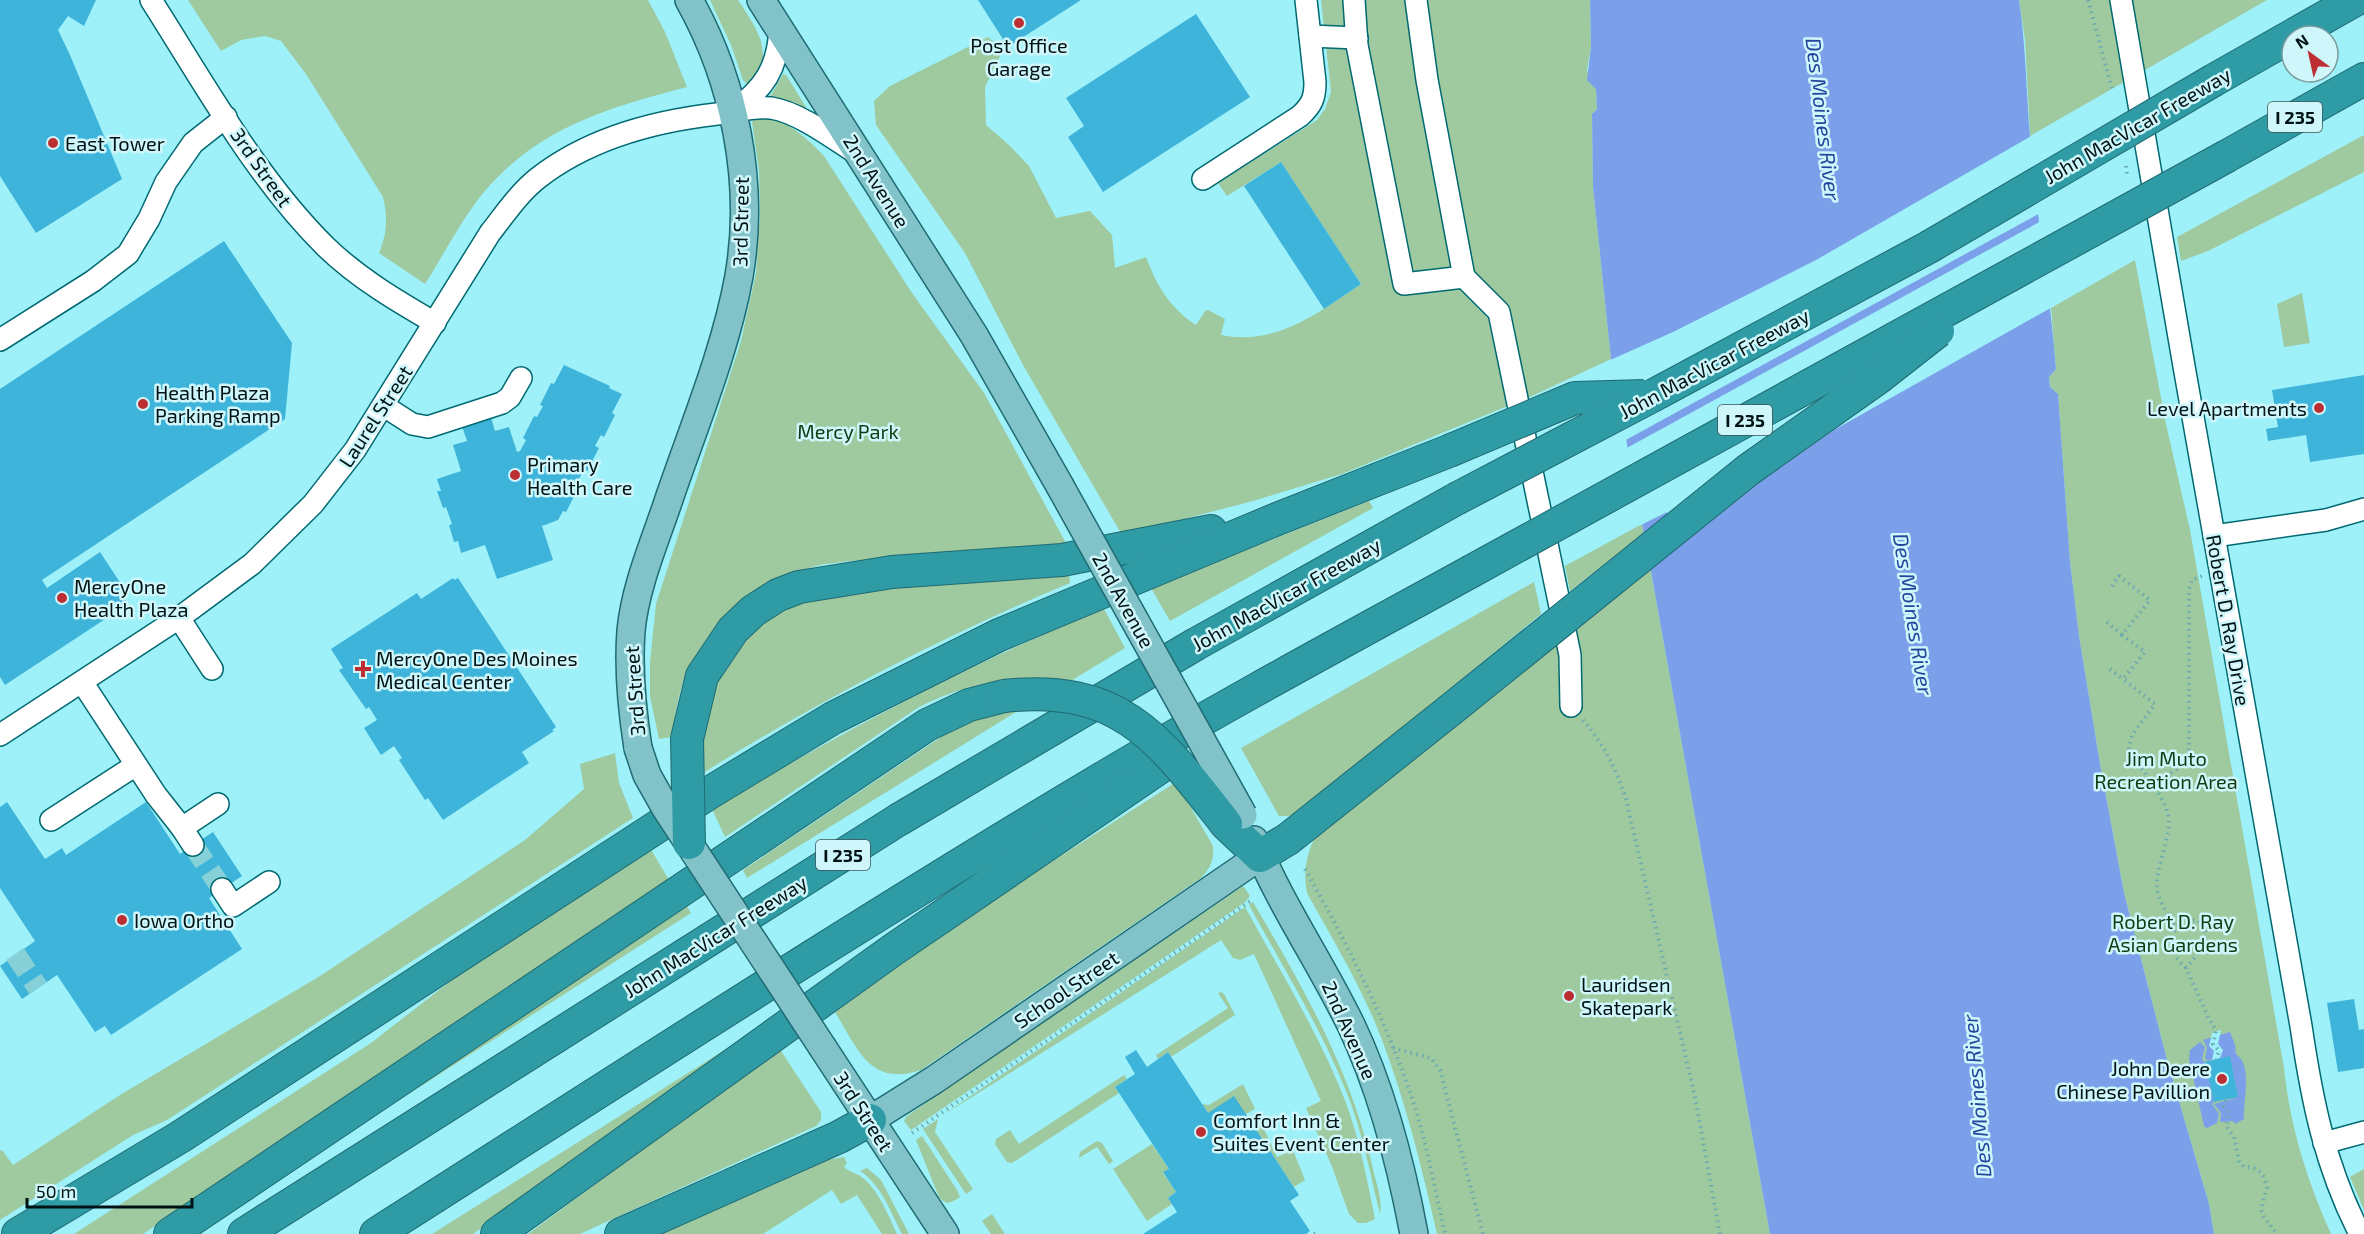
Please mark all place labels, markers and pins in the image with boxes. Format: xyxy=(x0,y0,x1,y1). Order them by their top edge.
marker: Post Office Garage xyxy=(1012,16,1026,30)
place label: Post Office Garage xyxy=(970,33,1068,80)
place label: East Tower xyxy=(65,131,165,155)
marker: East Tower xyxy=(46,136,60,150)
place label: Health Plaza Parking Ramp xyxy=(155,380,281,427)
place label: Level Apartments xyxy=(2147,396,2307,420)
marker: Health Plaza Parking Ramp xyxy=(136,397,150,411)
marker: Level Apartments xyxy=(2312,401,2326,415)
place label: Primary Health Care xyxy=(527,452,632,499)
marker: Primary Health Care xyxy=(508,468,522,482)
place label: MercyOne Health Plaza xyxy=(74,574,188,621)
marker: MercyOne Health Plaza xyxy=(55,591,69,605)
place label: MercyOne Des Moines Medical Center xyxy=(376,646,578,693)
marker: MercyOne Des Moines Medical Center xyxy=(354,660,372,678)
place label: Iowa Ortho xyxy=(134,908,234,932)
marker: Iowa Ortho xyxy=(115,913,129,927)
place label: Lauridsen Skatepark xyxy=(1581,972,1673,1019)
marker: Lauridsen Skatepark xyxy=(1562,989,1576,1003)
place label: John Deere Chinese Pavillion xyxy=(2056,1056,2210,1103)
marker: John Deere Chinese Pavillion xyxy=(2215,1072,2229,1086)
place label: Comfort Inn & Suites Event Center xyxy=(1213,1108,1390,1155)
marker: Comfort Inn & Suites Event Center xyxy=(1194,1125,1208,1139)

